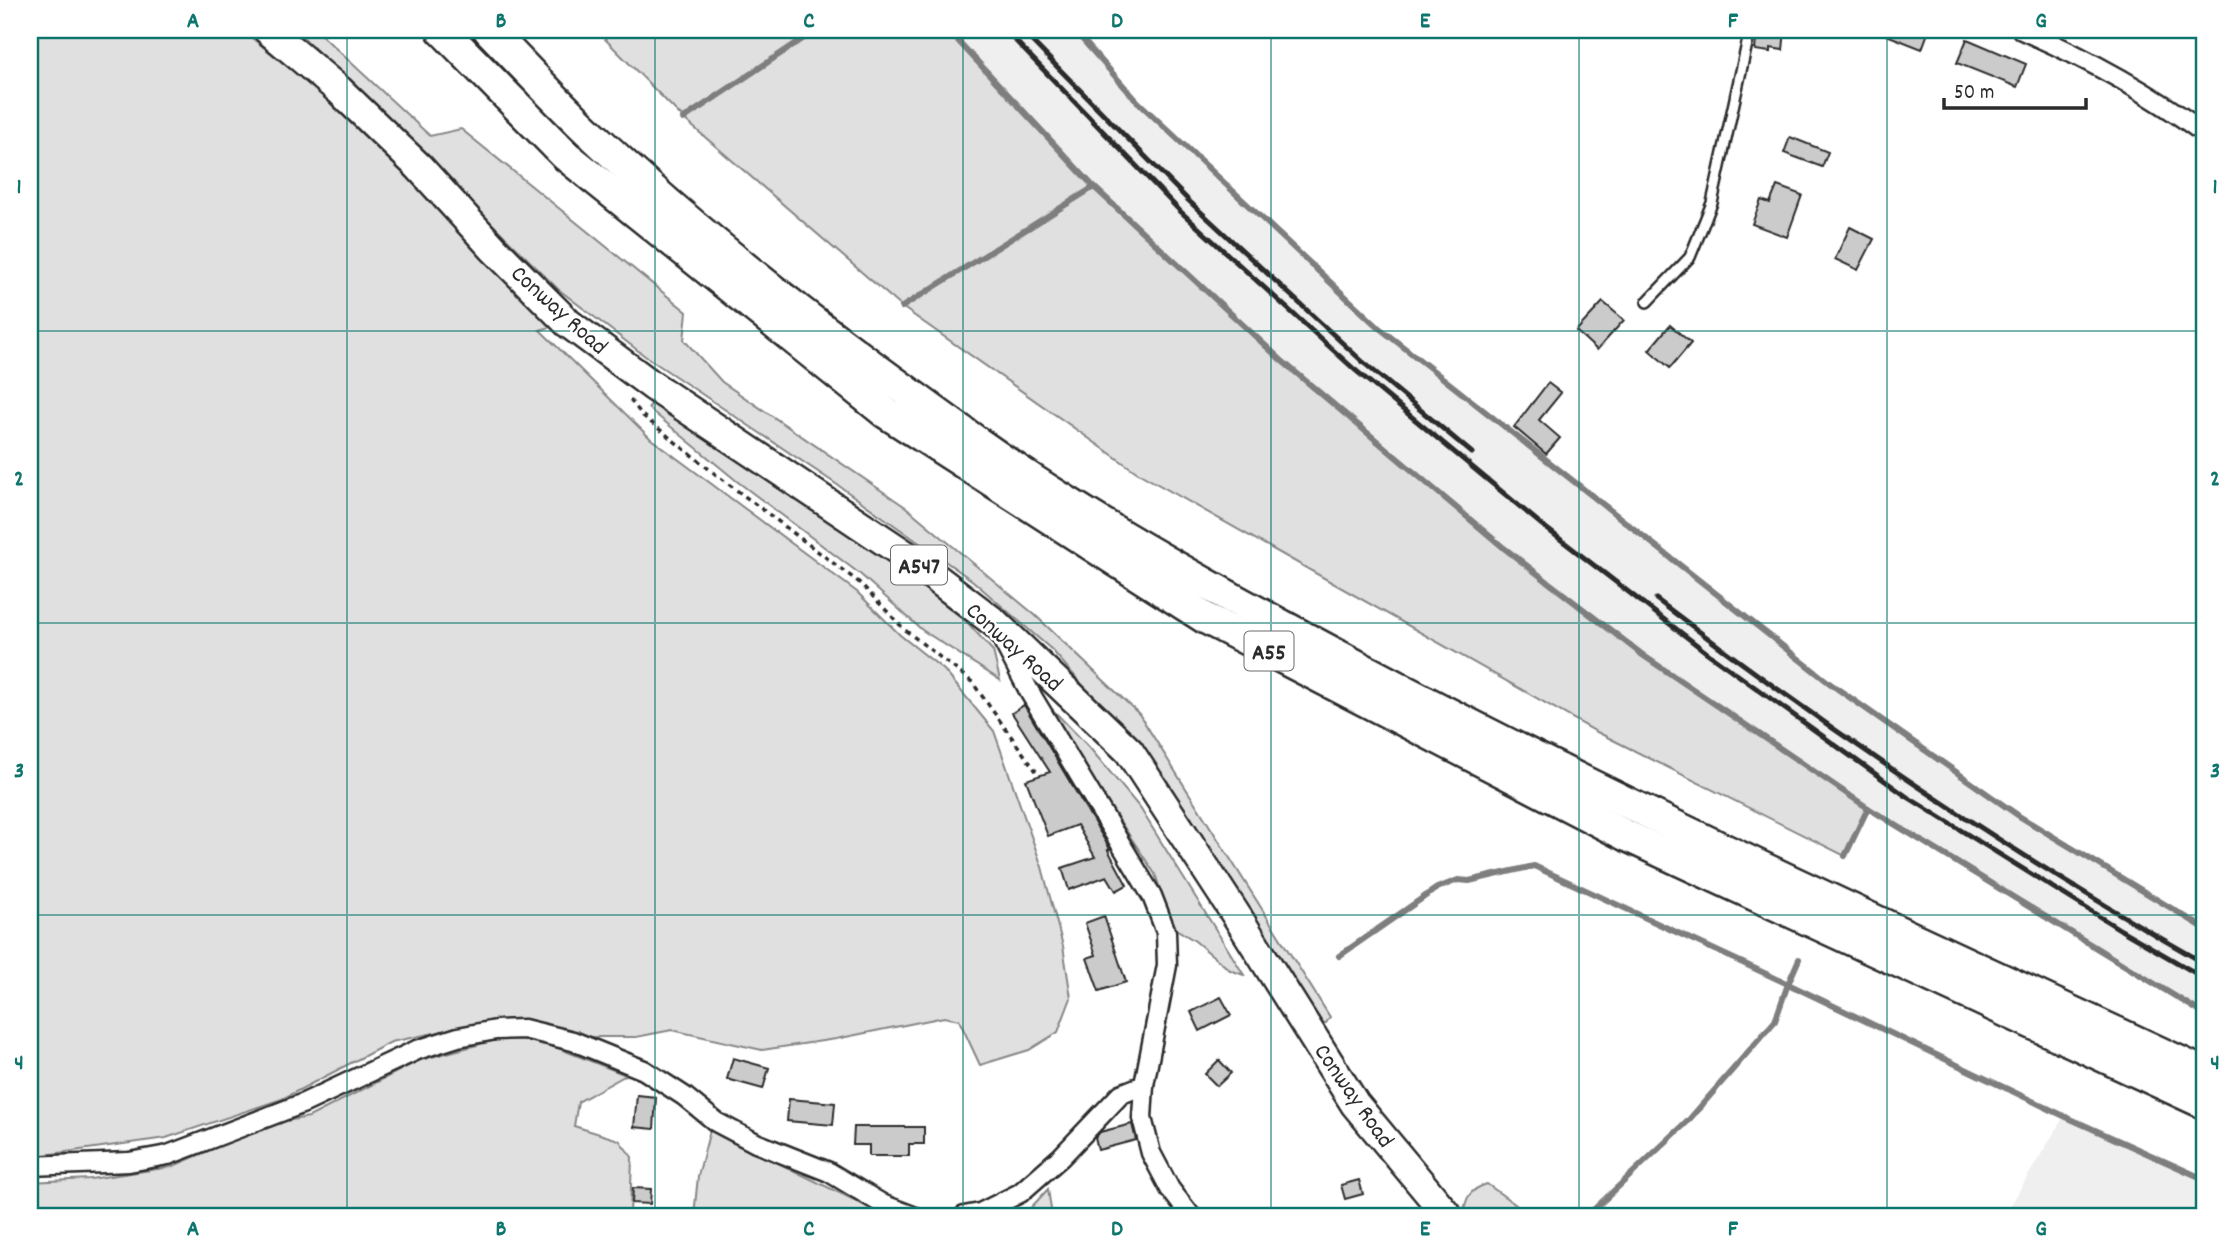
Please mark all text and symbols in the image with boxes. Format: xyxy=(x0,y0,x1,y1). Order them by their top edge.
text: A xyxy=(187,6,199,39)
text: B xyxy=(496,6,507,39)
text: C xyxy=(803,6,815,39)
text: D xyxy=(1111,6,1123,39)
text: E xyxy=(1420,6,1431,39)
text: F xyxy=(1728,6,1739,39)
text: G xyxy=(2035,6,2047,39)
scale bar xyxy=(1944,66,2085,110)
text: 50 m xyxy=(1954,79,1994,109)
text: 1 xyxy=(16,172,22,205)
text: 1 xyxy=(2212,172,2218,205)
street label: Conway Road xyxy=(502,258,614,364)
text: 2 xyxy=(14,464,24,497)
text: 2 xyxy=(2210,464,2220,497)
road number: A547 xyxy=(891,545,947,584)
street label: Conway Road xyxy=(957,595,1069,701)
road number: A55 xyxy=(1244,632,1294,670)
text: 3 xyxy=(14,756,24,789)
text: 3 xyxy=(2210,756,2220,789)
street label: Conway Road xyxy=(1304,1038,1401,1156)
text: 4 xyxy=(14,1048,24,1081)
text: 4 xyxy=(2210,1048,2220,1081)
text: A xyxy=(187,1214,199,1246)
text: B xyxy=(496,1214,507,1246)
text: C xyxy=(803,1214,815,1246)
text: D xyxy=(1111,1214,1123,1246)
text: E xyxy=(1420,1214,1431,1246)
text: F xyxy=(1728,1214,1739,1246)
text: G xyxy=(2035,1214,2047,1246)

